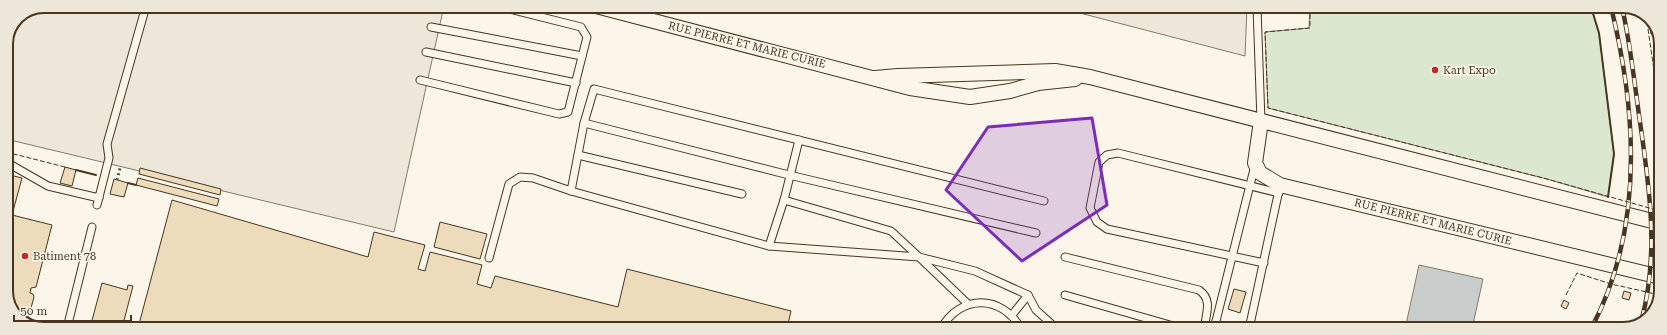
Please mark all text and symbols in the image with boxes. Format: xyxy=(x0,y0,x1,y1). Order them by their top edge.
street label: RUE PIERRE ET MARIE CURIE xyxy=(667,19,827,71)
place label: Kart Expo xyxy=(1443,64,1496,77)
marker: Kart Expo xyxy=(1430,65,1440,75)
street label: RUE PIERRE ET MARIE CURIE xyxy=(1353,196,1513,248)
place label: Batiment 78 xyxy=(33,250,96,263)
marker: Batiment 78 xyxy=(20,251,30,261)
scale bar xyxy=(14,297,131,323)
text: 50 m xyxy=(20,304,47,318)

